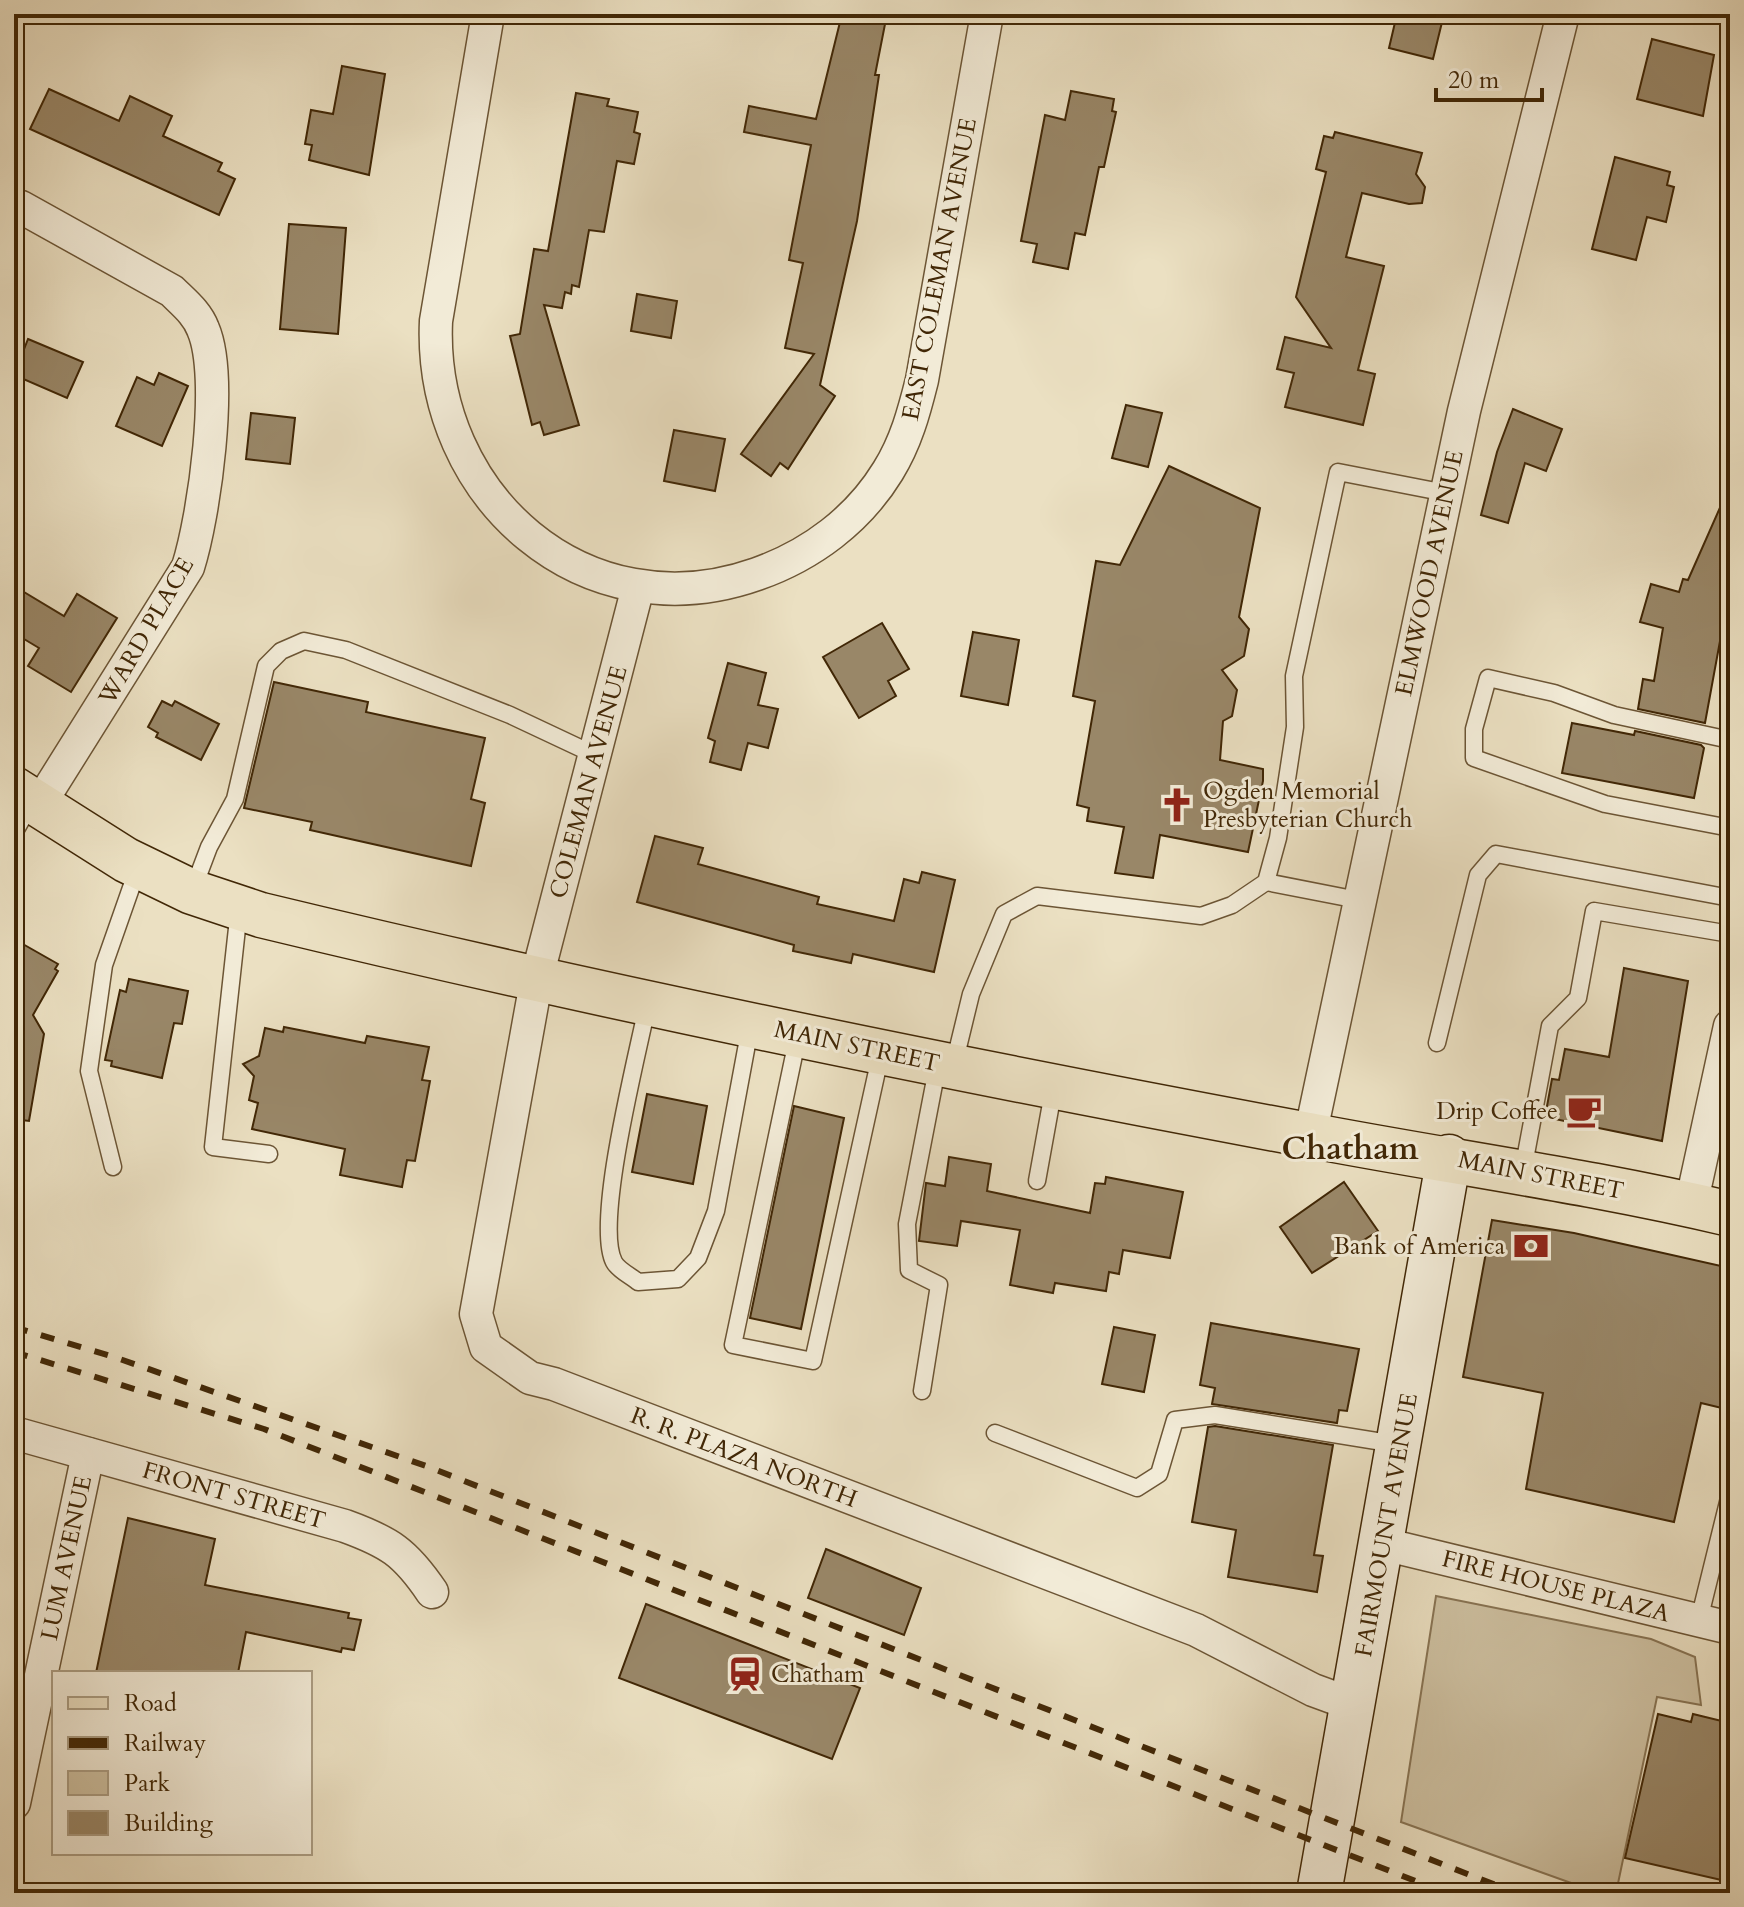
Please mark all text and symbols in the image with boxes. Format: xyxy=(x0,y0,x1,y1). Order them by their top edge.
scale bar xyxy=(1436,52,1542,102)
text: 20 m xyxy=(1448,64,1500,97)
street label: EAST COLEMAN AVENUE xyxy=(894,115,985,423)
street label: ELMWOOD AVENUE xyxy=(1387,447,1472,699)
street label: WARD PLACE xyxy=(90,552,202,712)
street label: COLEMAN AVENUE xyxy=(542,662,635,902)
place label: Ogden Memorial Presbyterian Church xyxy=(1203,775,1412,836)
church icon: Ogden Memorial Presbyterian Church xyxy=(1158,786,1196,824)
street label: MAIN STREET xyxy=(771,1013,943,1080)
cafe icon: Drip Coffee xyxy=(1565,1092,1603,1130)
place label: Drip Coffee xyxy=(1436,1095,1558,1128)
district label: Chatham xyxy=(1281,1127,1419,1171)
street label: MAIN STREET xyxy=(1455,1143,1627,1208)
bank icon: Bank of America xyxy=(1512,1227,1550,1265)
place label: Bank of America xyxy=(1334,1230,1506,1263)
street label: FAIRMOUNT AVENUE xyxy=(1347,1391,1426,1660)
street label: R. R. PLAZA NORTH xyxy=(626,1399,862,1516)
street label: FRONT STREET xyxy=(138,1454,329,1537)
street label: LUM AVENUE xyxy=(33,1473,100,1643)
street label: FIRE HOUSE PLAZA xyxy=(1439,1542,1674,1631)
station icon: Chatham xyxy=(726,1655,764,1693)
place label: Chatham xyxy=(771,1658,865,1691)
legend xyxy=(52,1671,312,1855)
text: Road xyxy=(124,1687,177,1720)
text: Railway xyxy=(124,1727,206,1760)
text: Park xyxy=(124,1767,170,1800)
text: Building xyxy=(124,1807,214,1840)

